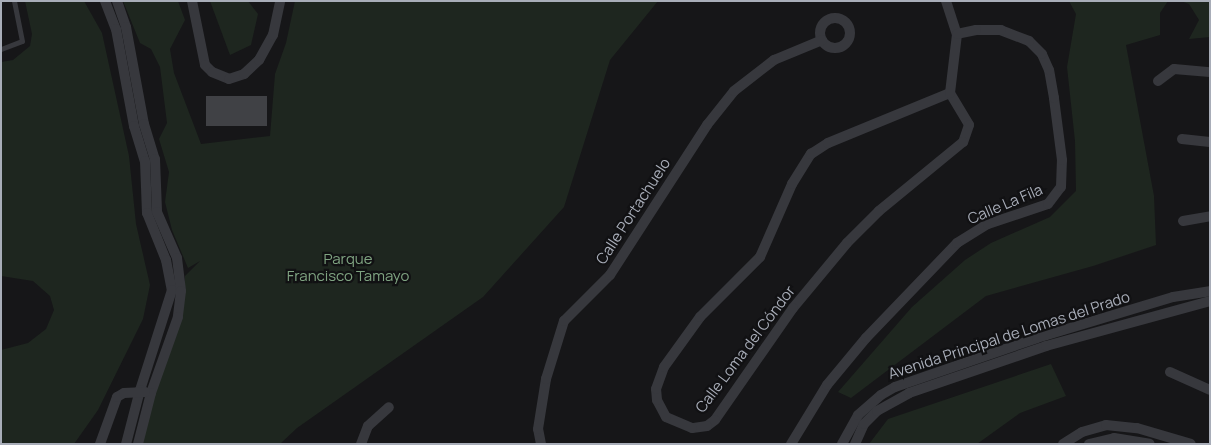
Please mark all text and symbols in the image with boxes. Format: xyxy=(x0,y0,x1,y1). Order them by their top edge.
street label: Calle Portachuelo xyxy=(592,155,674,267)
street label: Calle La Fila xyxy=(965,180,1045,228)
park label: Parque Francisco Tamayo xyxy=(287,249,409,284)
street label: Calle Loma del Cóndor xyxy=(691,282,799,416)
street label: Avenida Principal de Lomas del Prado xyxy=(886,287,1132,383)

